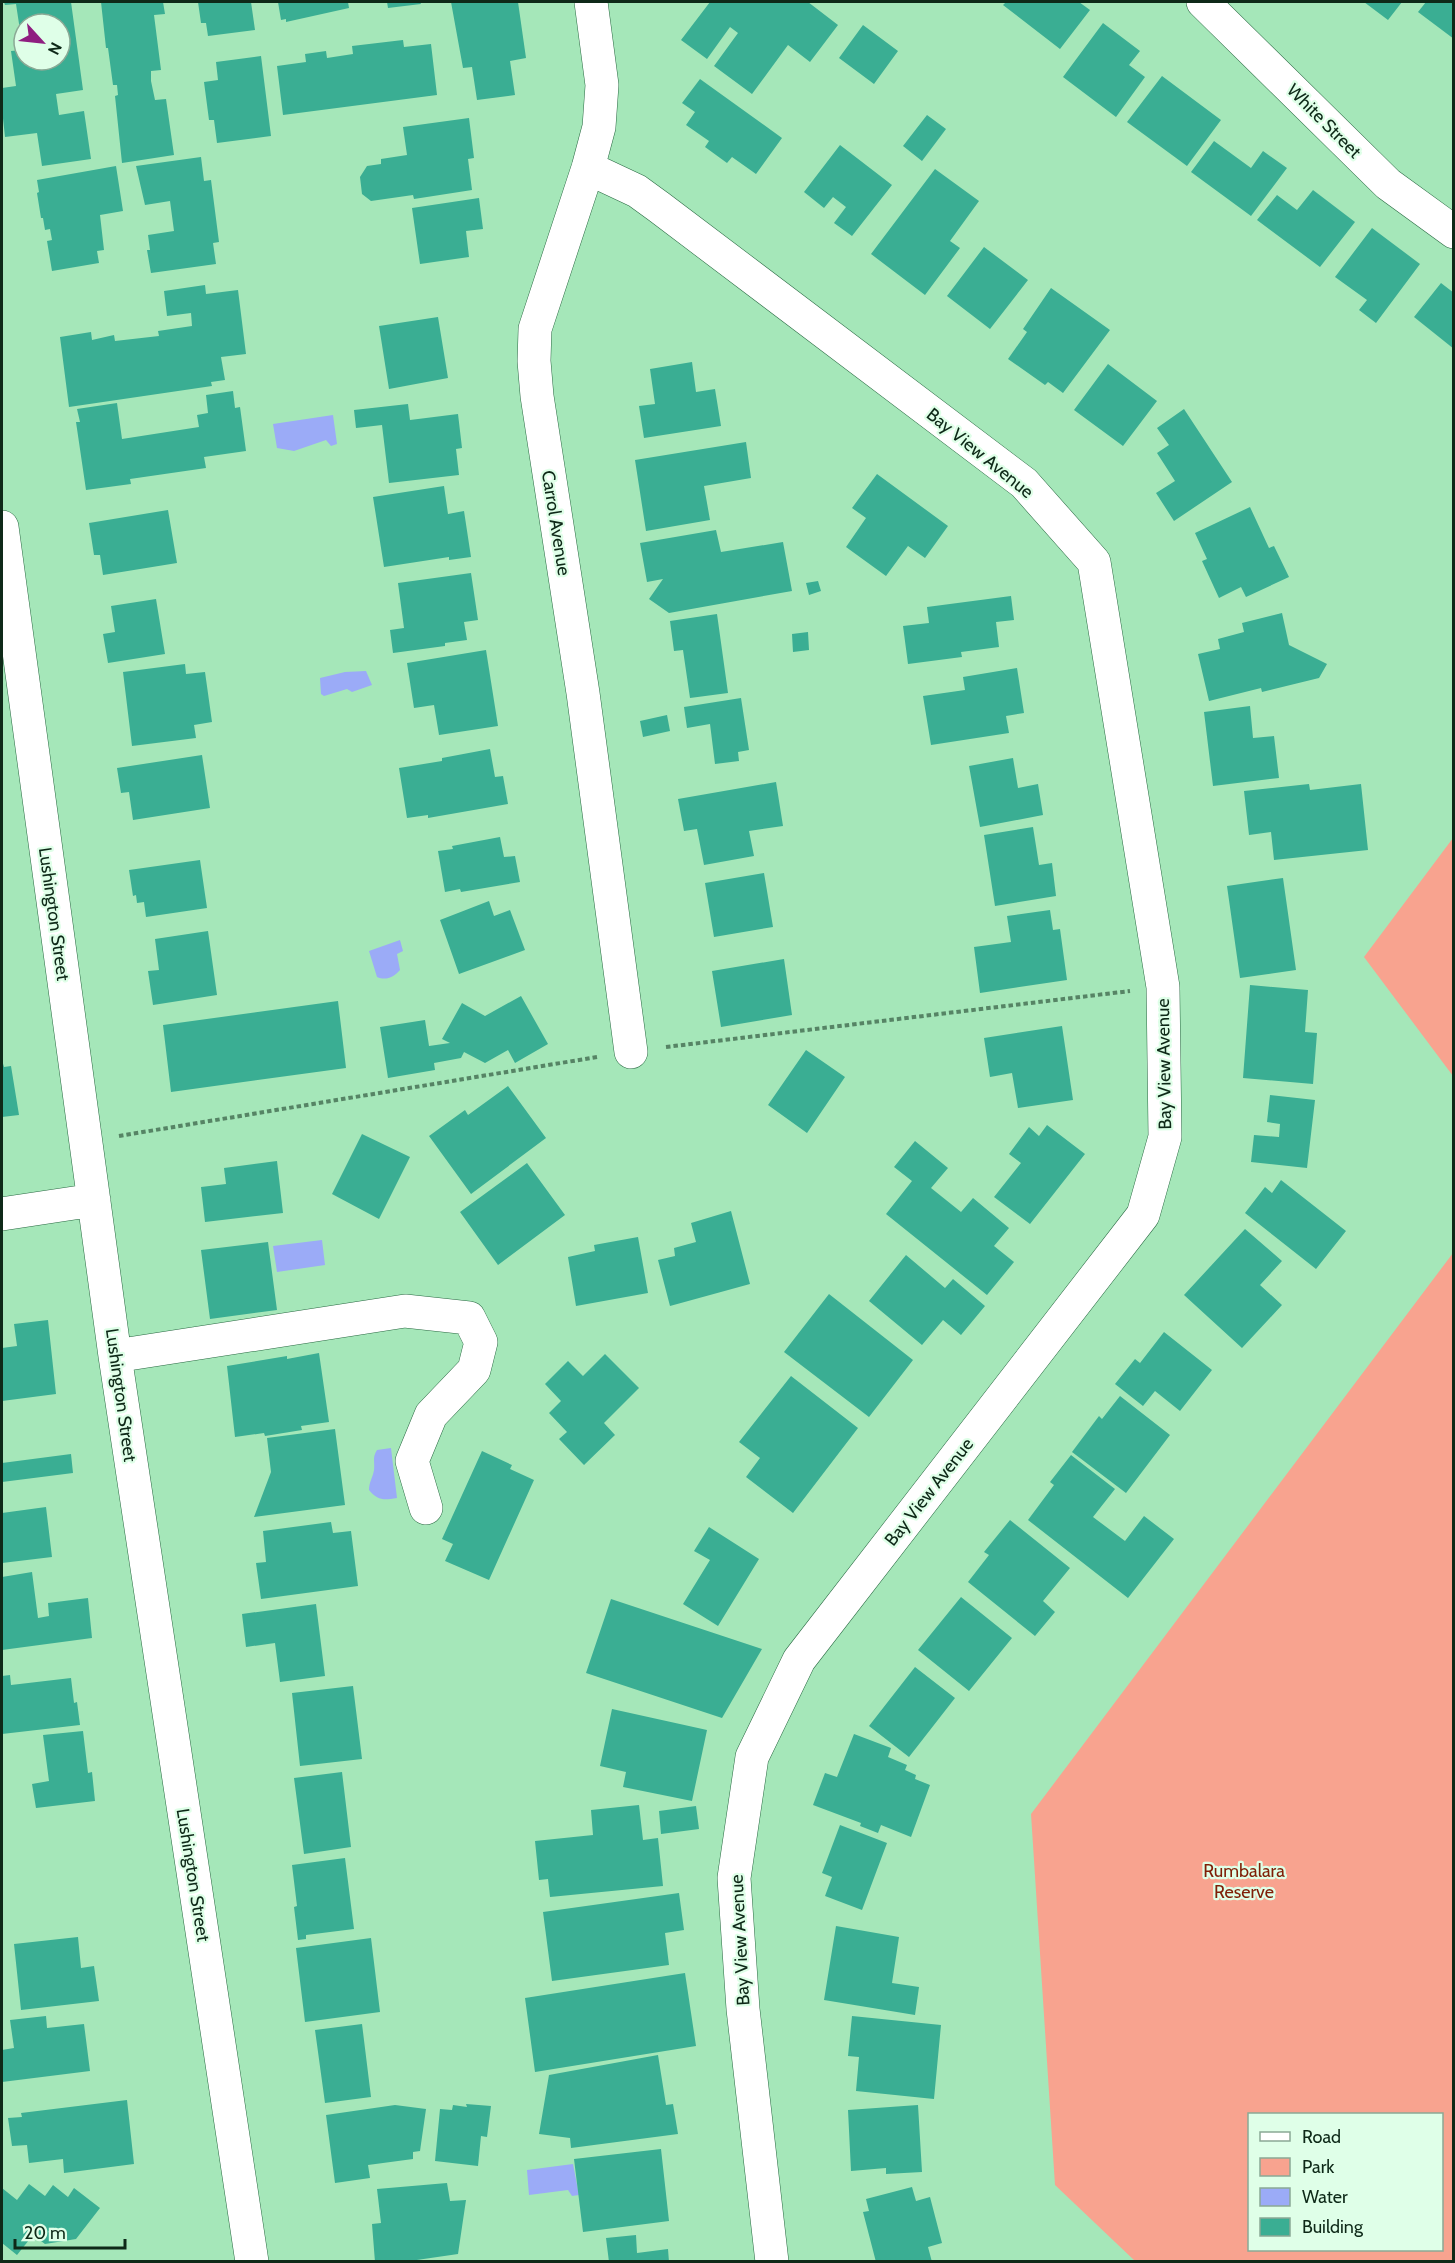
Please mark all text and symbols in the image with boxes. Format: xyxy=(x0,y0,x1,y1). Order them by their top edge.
north arrow xyxy=(12,12,72,72)
text: N xyxy=(44,39,66,58)
street label: White Street xyxy=(1282,79,1366,163)
street label: Bay View Avenue xyxy=(922,403,1038,503)
street label: Carrol Avenue xyxy=(537,469,575,577)
street label: Lushington Street xyxy=(34,846,74,982)
street label: Bay View Avenue xyxy=(1152,998,1176,1130)
street label: Lushington Street xyxy=(101,1327,141,1463)
street label: Bay View Avenue xyxy=(880,1434,978,1550)
street label: Lushington Street xyxy=(172,1807,214,1943)
park label: Rumbalara Reserve xyxy=(1203,1860,1285,1903)
street label: Bay View Avenue xyxy=(726,1874,754,2006)
legend xyxy=(1248,2113,1443,2251)
text: Road xyxy=(1302,2126,1341,2148)
text: Park xyxy=(1302,2156,1335,2178)
text: Water xyxy=(1302,2186,1348,2208)
scale bar xyxy=(15,2212,124,2250)
text: Building xyxy=(1302,2216,1364,2238)
text: 20 m xyxy=(24,2222,66,2244)

